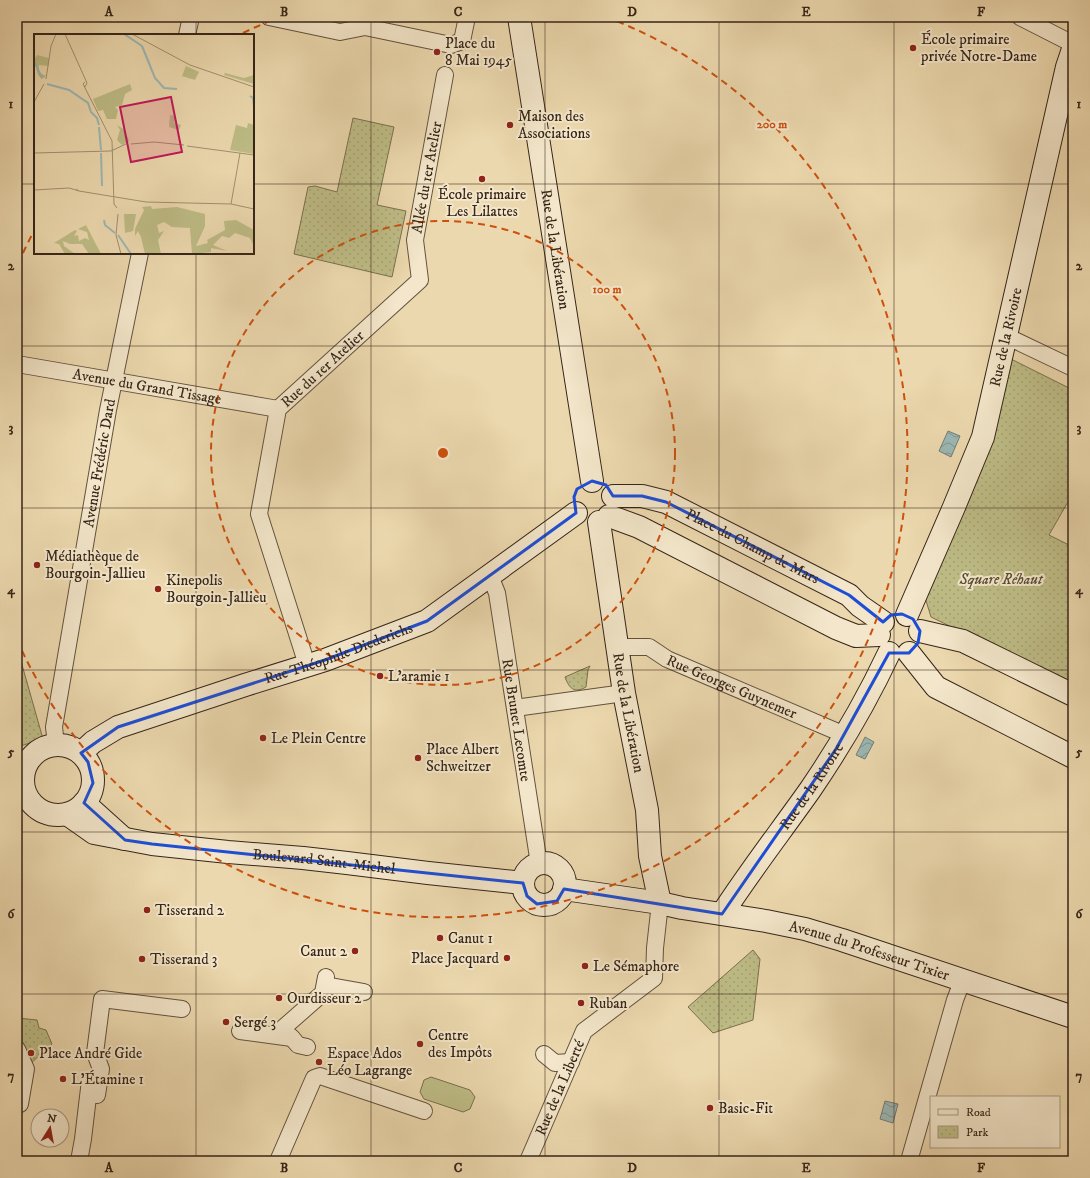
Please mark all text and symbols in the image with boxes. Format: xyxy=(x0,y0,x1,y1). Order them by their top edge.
text: A xyxy=(104,4,114,20)
text: B xyxy=(280,4,288,20)
text: C xyxy=(454,4,463,20)
text: D xyxy=(627,4,637,20)
text: E xyxy=(801,4,811,20)
text: F xyxy=(977,4,986,20)
place label: École primaire privée Notre-Dame xyxy=(920,30,1037,66)
inset map xyxy=(34,34,254,254)
place label: Place du 8 Mai 1945 xyxy=(445,34,512,70)
marker: École primaire privée Notre-Dame xyxy=(908,43,918,53)
marker: Place du 8 Mai 1945 xyxy=(432,47,442,57)
text: 1 xyxy=(9,96,14,112)
text: 1 xyxy=(1077,96,1082,112)
place label: Maison des Associations xyxy=(518,107,590,143)
text: 200 m xyxy=(757,117,787,132)
street label: Allée du 1er Atelier xyxy=(407,119,446,235)
marker: Maison des Associations xyxy=(505,120,515,130)
marker: École primaire Les Lilattes xyxy=(477,174,487,184)
place label: École primaire Les Lilattes xyxy=(438,185,526,221)
street label: Rue de la Libération xyxy=(537,188,574,311)
text: 2 xyxy=(8,258,15,274)
text: 2 xyxy=(1076,258,1083,274)
text: 100 m xyxy=(593,282,621,297)
street label: Rue de la Rivoire xyxy=(985,286,1026,388)
street label: Rue du 1er Atelier xyxy=(277,326,368,411)
street label: Avenue du Grand Tissage xyxy=(71,364,223,409)
street label: Avenue Frédéric Dard xyxy=(79,396,120,529)
text: 3 xyxy=(9,420,14,436)
text: 3 xyxy=(1077,420,1082,436)
centre of rings xyxy=(436,446,450,460)
street label: Place du Champ de Mars xyxy=(683,504,823,588)
place label: Médiathèque de Bourgoin-Jallieu xyxy=(45,547,145,583)
marker: Médiathèque de Bourgoin-Jallieu xyxy=(32,560,42,570)
park label: Square Réhaut xyxy=(958,570,1044,589)
place label: Kinepolis Bourgoin-Jallieu xyxy=(166,571,266,607)
text: 4 xyxy=(6,582,15,599)
text: 4 xyxy=(1074,582,1083,599)
marker: Kinepolis Bourgoin-Jallieu xyxy=(153,584,163,594)
street label: Rue Théophile Diederichs xyxy=(262,618,415,688)
street label: Rue Georges Guynemer xyxy=(664,650,800,723)
street label: Rue de la Libération xyxy=(609,652,649,774)
street label: Rue Brunet Lecomte xyxy=(498,657,536,783)
place label: L'aramie 1 xyxy=(388,667,450,686)
marker: L'aramie 1 xyxy=(375,671,385,681)
place label: Le Plein Centre xyxy=(271,729,366,748)
marker: Le Plein Centre xyxy=(258,733,268,743)
street label: Rue de la Rivoire xyxy=(775,739,848,833)
place label: Place Albert Schweitzer xyxy=(426,740,499,776)
text: 5 xyxy=(7,744,15,760)
text: 5 xyxy=(1075,744,1083,760)
marker: Place Albert Schweitzer xyxy=(413,753,423,763)
street label: Boulevard Saint-Michel xyxy=(252,845,397,878)
place label: Tisserand 2 xyxy=(155,901,225,920)
marker: Tisserand 2 xyxy=(142,905,152,915)
text: 6 xyxy=(8,906,16,922)
text: 6 xyxy=(1076,906,1084,922)
street label: Avenue du Professeur Tixier xyxy=(787,916,952,985)
place label: Canut 1 xyxy=(448,929,493,948)
marker: Canut 1 xyxy=(435,933,445,943)
place label: Canut 2 xyxy=(300,942,348,961)
marker: Canut 2 xyxy=(350,946,360,956)
place label: Place Jacquard xyxy=(411,949,500,968)
place label: Tisserand 3 xyxy=(150,950,217,969)
marker: Place Jacquard xyxy=(502,953,512,963)
marker: Tisserand 3 xyxy=(137,954,147,964)
place label: Le Sémaphore xyxy=(593,957,679,976)
marker: Le Sémaphore xyxy=(580,961,590,971)
place label: Ourdisseur 2 xyxy=(287,989,362,1008)
marker: Ourdisseur 2 xyxy=(274,993,284,1003)
place label: Ruban xyxy=(589,994,628,1013)
marker: Ruban xyxy=(576,998,586,1008)
place label: Sergé 3 xyxy=(234,1013,276,1032)
marker: Sergé 3 xyxy=(221,1017,231,1027)
place label: Centre des Impôts xyxy=(428,1026,492,1062)
street label: Rue de la Liberté xyxy=(531,1036,589,1138)
marker: Centre des Impôts xyxy=(415,1039,425,1049)
place label: Place André Gide xyxy=(39,1044,142,1063)
place label: Espace Ados Léo Lagrange xyxy=(327,1044,412,1080)
marker: Place André Gide xyxy=(26,1048,36,1058)
marker: Espace Ados Léo Lagrange xyxy=(314,1057,324,1067)
text: 7 xyxy=(8,1068,15,1084)
text: 7 xyxy=(1076,1068,1083,1084)
place label: L'Étamine 1 xyxy=(71,1070,144,1089)
marker: L'Étamine 1 xyxy=(58,1074,68,1084)
legend xyxy=(930,1096,1060,1148)
place label: Basic-Fit xyxy=(718,1099,773,1118)
marker: Basic-Fit xyxy=(705,1103,715,1113)
text: Road xyxy=(966,1105,991,1120)
north arrow xyxy=(30,1108,70,1148)
text: N xyxy=(46,1111,57,1127)
text: Park xyxy=(966,1125,988,1140)
text: A xyxy=(104,1160,114,1176)
text: B xyxy=(280,1160,288,1176)
text: C xyxy=(454,1160,463,1176)
text: D xyxy=(627,1160,637,1176)
text: E xyxy=(801,1160,811,1176)
text: F xyxy=(977,1160,986,1176)

